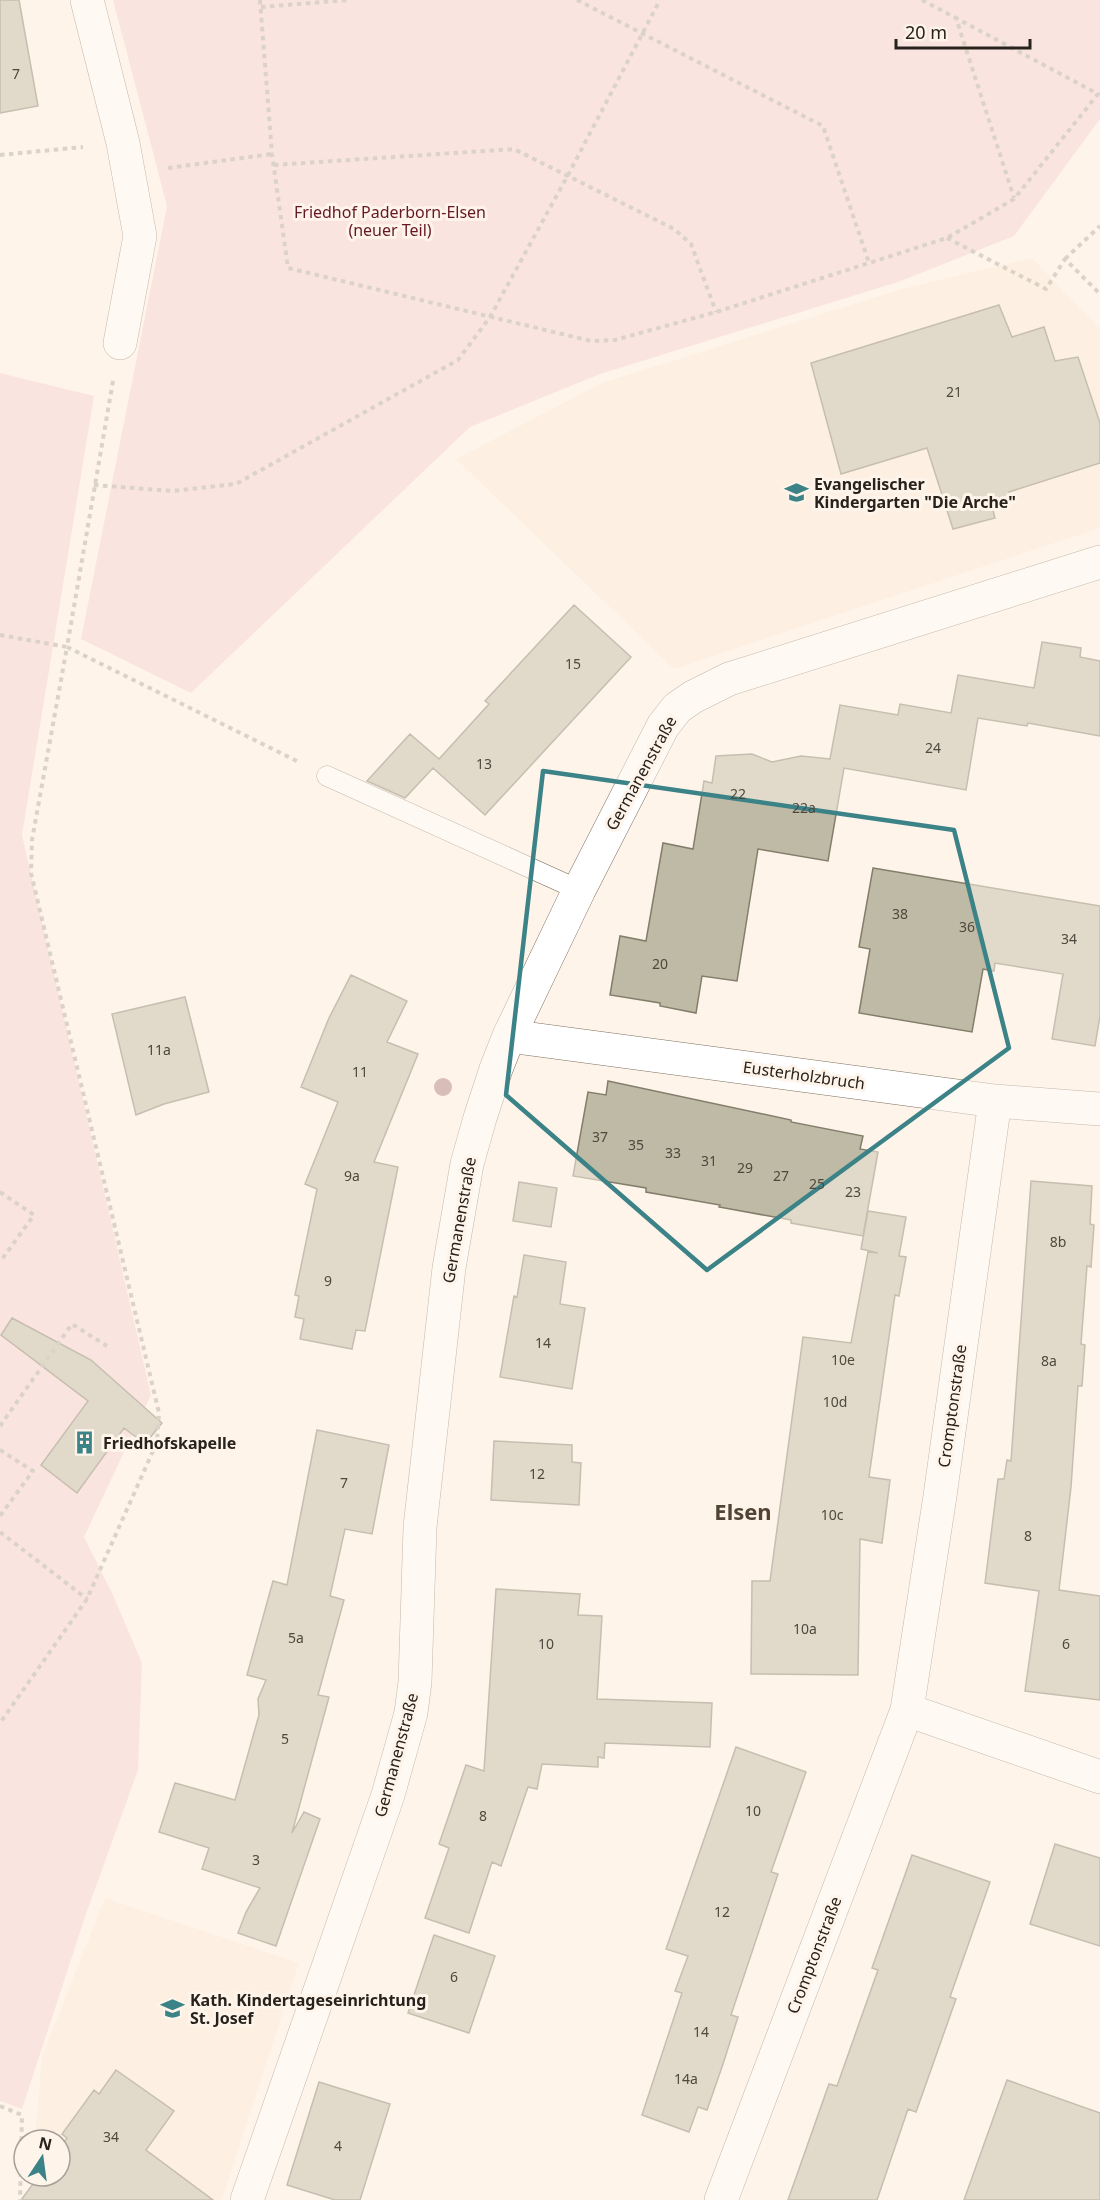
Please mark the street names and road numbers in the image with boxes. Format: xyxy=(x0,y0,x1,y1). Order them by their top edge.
street label: Germanenstraße xyxy=(600,712,682,834)
street label: Eusterholzbruch xyxy=(742,1056,866,1094)
street label: Germanenstraße xyxy=(437,1155,481,1285)
street label: Cromptonstraße xyxy=(932,1343,972,1469)
street label: Germanenstraße xyxy=(369,1690,423,1820)
street label: Cromptonstraße xyxy=(782,1893,846,2017)

